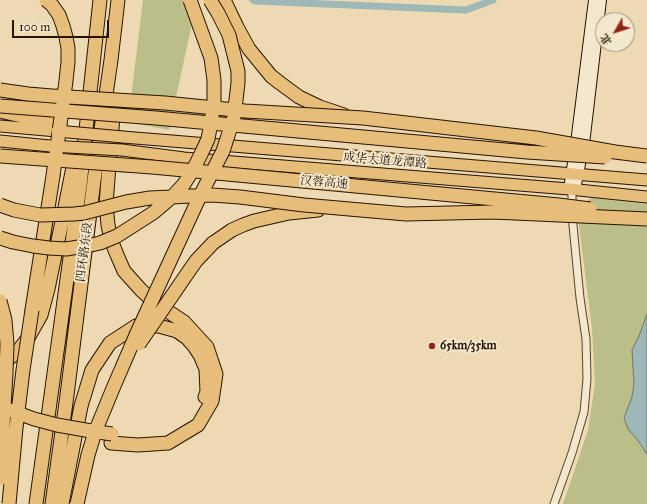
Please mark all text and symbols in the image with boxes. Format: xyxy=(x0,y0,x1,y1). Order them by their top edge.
scale bar xyxy=(14,12,111,38)
north arrow xyxy=(595,12,635,52)
text: 100 m xyxy=(19,20,50,34)
text: 北 xyxy=(598,31,615,48)
street label: 成华大道龙潭路 xyxy=(343,150,427,172)
street label: 汉蓉高速 xyxy=(299,174,349,192)
street label: 四环路东段 xyxy=(74,221,96,283)
place label: 65km/35km xyxy=(440,339,497,353)
marker: 65km/35km xyxy=(427,341,437,351)

